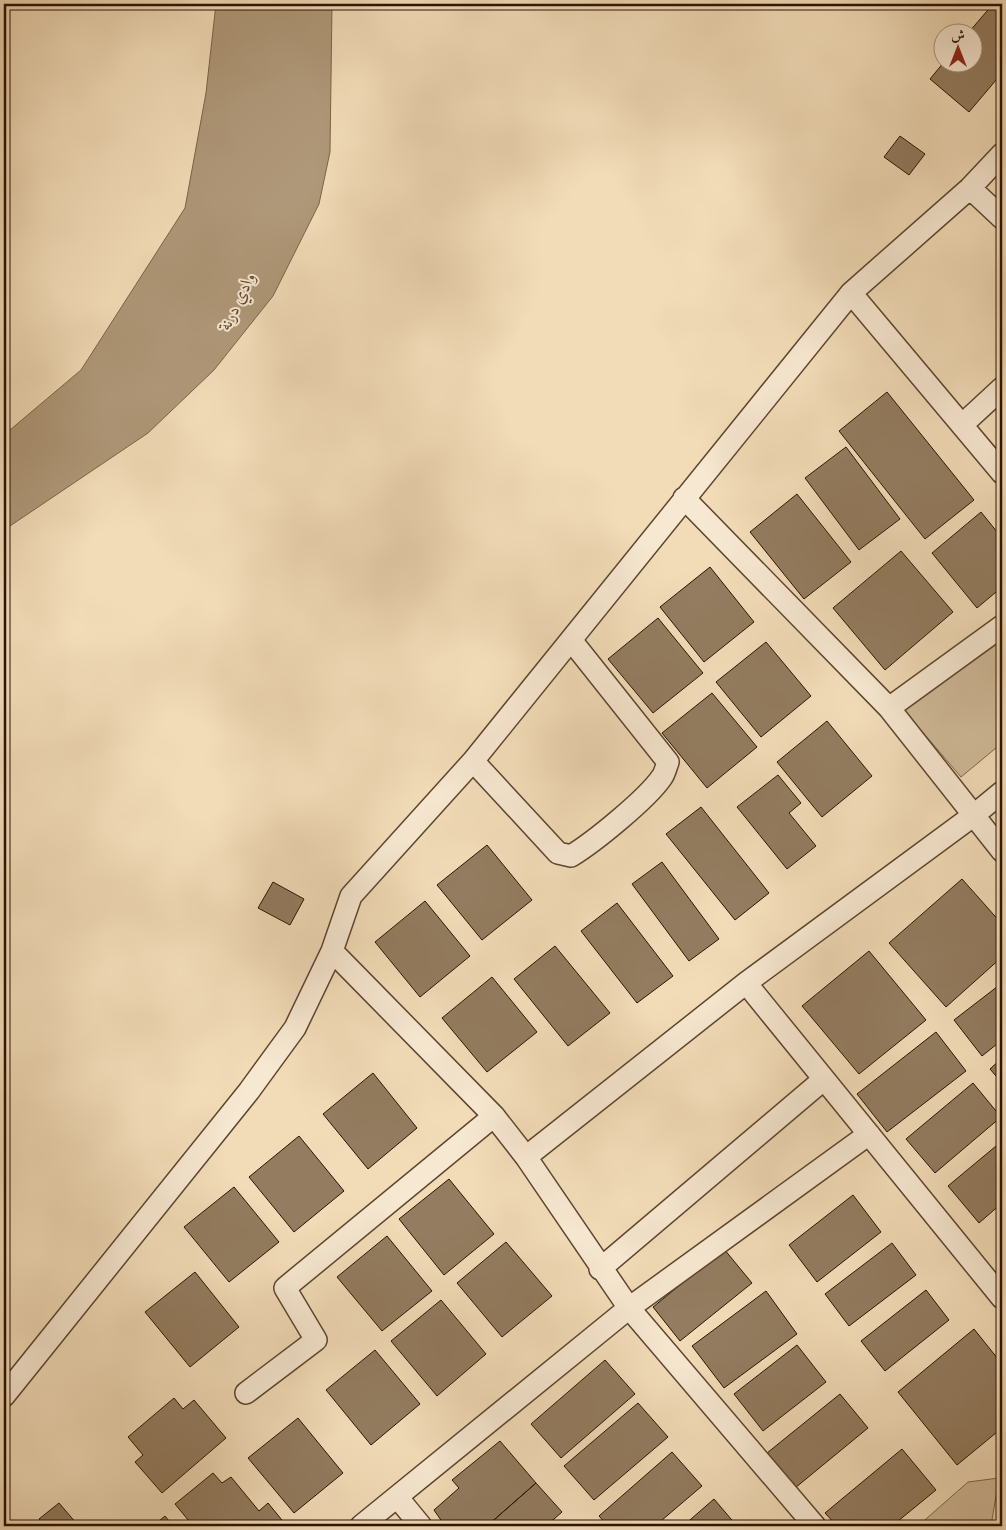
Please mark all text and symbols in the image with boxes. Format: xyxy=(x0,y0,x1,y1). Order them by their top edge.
north arrow xyxy=(934,22,984,72)
text: ش xyxy=(951,27,965,45)
water label: وادي درنة xyxy=(213,268,264,337)

